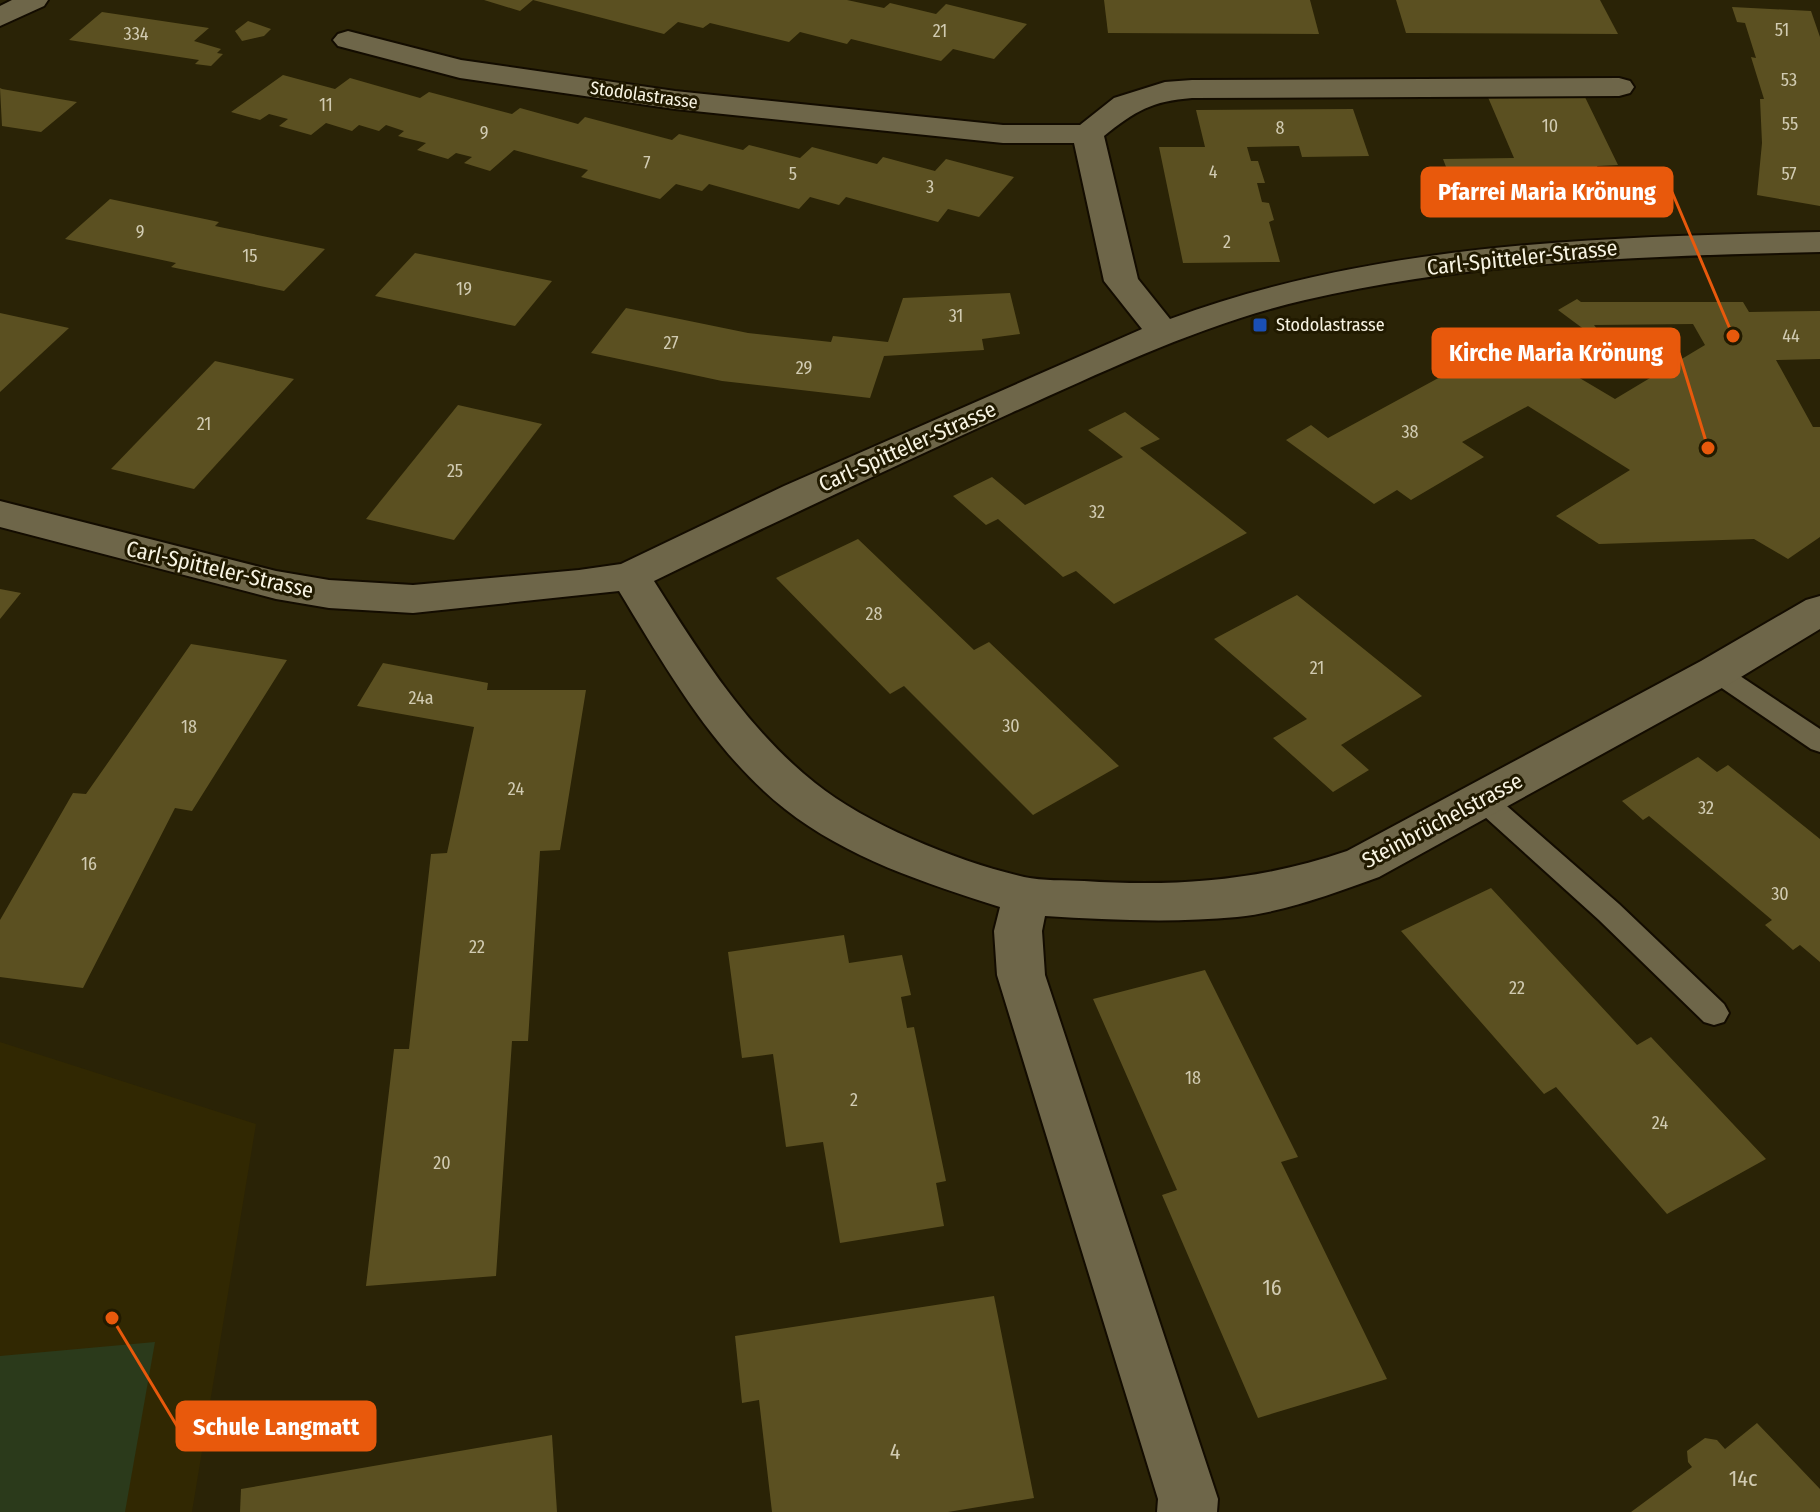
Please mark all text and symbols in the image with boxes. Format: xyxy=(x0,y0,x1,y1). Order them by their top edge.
house number: 51 xyxy=(1775,19,1789,41)
house number: 21 xyxy=(933,20,947,42)
house number: 334 xyxy=(124,23,149,45)
house number: 53 xyxy=(1781,69,1797,91)
street label: Stodolastrasse xyxy=(589,77,699,113)
house number: 11 xyxy=(319,94,333,116)
house number: 55 xyxy=(1782,113,1798,135)
house number: 10 xyxy=(1542,115,1558,137)
house number: 8 xyxy=(1276,117,1285,139)
house number: 9 xyxy=(480,122,488,144)
house number: 7 xyxy=(643,152,651,174)
house number: 4 xyxy=(1209,161,1218,183)
house number: 5 xyxy=(789,163,797,185)
house number: 57 xyxy=(1781,163,1797,185)
callout: Pfarrei Maria Krönung xyxy=(1422,168,1672,216)
house number: 3 xyxy=(926,176,934,198)
text: Pfarrei Maria Krönung xyxy=(1438,178,1656,206)
house number: 9 xyxy=(136,221,144,243)
house number: 2 xyxy=(1223,231,1231,253)
street label: Carl-Spitteler-Strasse xyxy=(1426,234,1619,281)
house number: 15 xyxy=(242,245,258,267)
house number: 19 xyxy=(456,278,472,300)
house number: 31 xyxy=(949,305,963,327)
place label: Stodolastrasse xyxy=(1276,314,1385,336)
marker: Stodolastrasse xyxy=(1251,316,1269,334)
house number: 44 xyxy=(1782,325,1800,347)
callout: Kirche Maria Krönung xyxy=(1433,329,1679,377)
house number: 27 xyxy=(663,332,679,354)
text: Kirche Maria Krönung xyxy=(1449,339,1663,367)
house number: 29 xyxy=(796,357,812,379)
street label: Carl-Spitteler-Strasse xyxy=(814,395,1000,498)
house number: 21 xyxy=(197,413,211,435)
house number: 38 xyxy=(1401,421,1419,443)
house number: 25 xyxy=(447,460,463,482)
house number: 32 xyxy=(1089,501,1105,523)
street label: Carl-Spitteler-Strasse xyxy=(124,535,316,604)
house number: 28 xyxy=(866,603,882,625)
house number: 21 xyxy=(1310,657,1324,679)
house number: 24a xyxy=(408,687,434,709)
house number: 30 xyxy=(1002,715,1020,737)
house number: 18 xyxy=(181,716,197,738)
street label: Steinbrüchelstrasse xyxy=(1357,767,1527,874)
house number: 24 xyxy=(508,778,524,800)
house number: 32 xyxy=(1698,797,1714,819)
house number: 16 xyxy=(81,853,97,875)
house number: 30 xyxy=(1771,883,1789,905)
house number: 22 xyxy=(469,936,485,958)
house number: 22 xyxy=(1509,977,1525,999)
house number: 18 xyxy=(1185,1067,1201,1089)
house number: 2 xyxy=(850,1089,858,1111)
house number: 24 xyxy=(1652,1112,1668,1134)
house number: 20 xyxy=(433,1152,451,1174)
house number: 16 xyxy=(1262,1274,1282,1301)
callout: Schule Langmatt xyxy=(177,1402,375,1450)
text: Schule Langmatt xyxy=(193,1413,360,1441)
house number: 4 xyxy=(890,1438,901,1465)
house number: 14c xyxy=(1729,1465,1758,1492)

